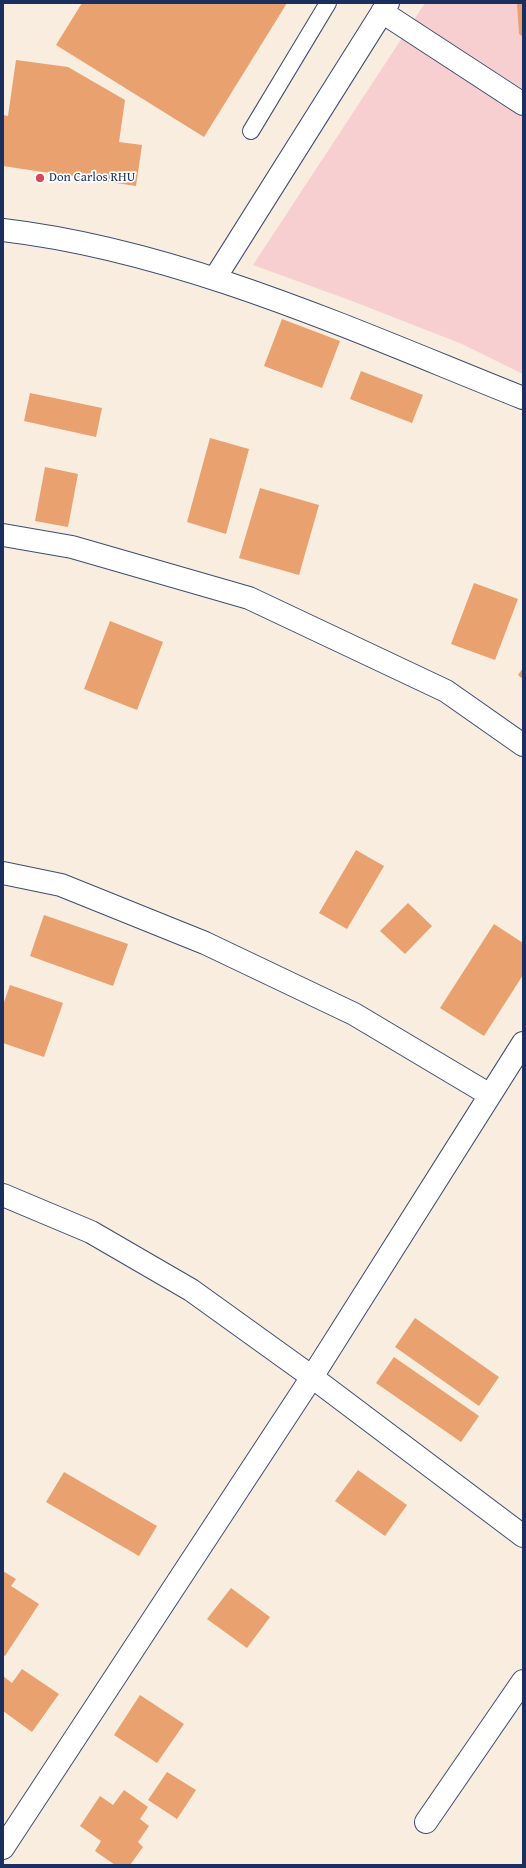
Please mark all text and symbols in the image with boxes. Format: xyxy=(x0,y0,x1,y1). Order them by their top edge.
place label: Don Carlos RHU xyxy=(49,170,135,186)
marker: Don Carlos RHU xyxy=(34,172,46,184)

